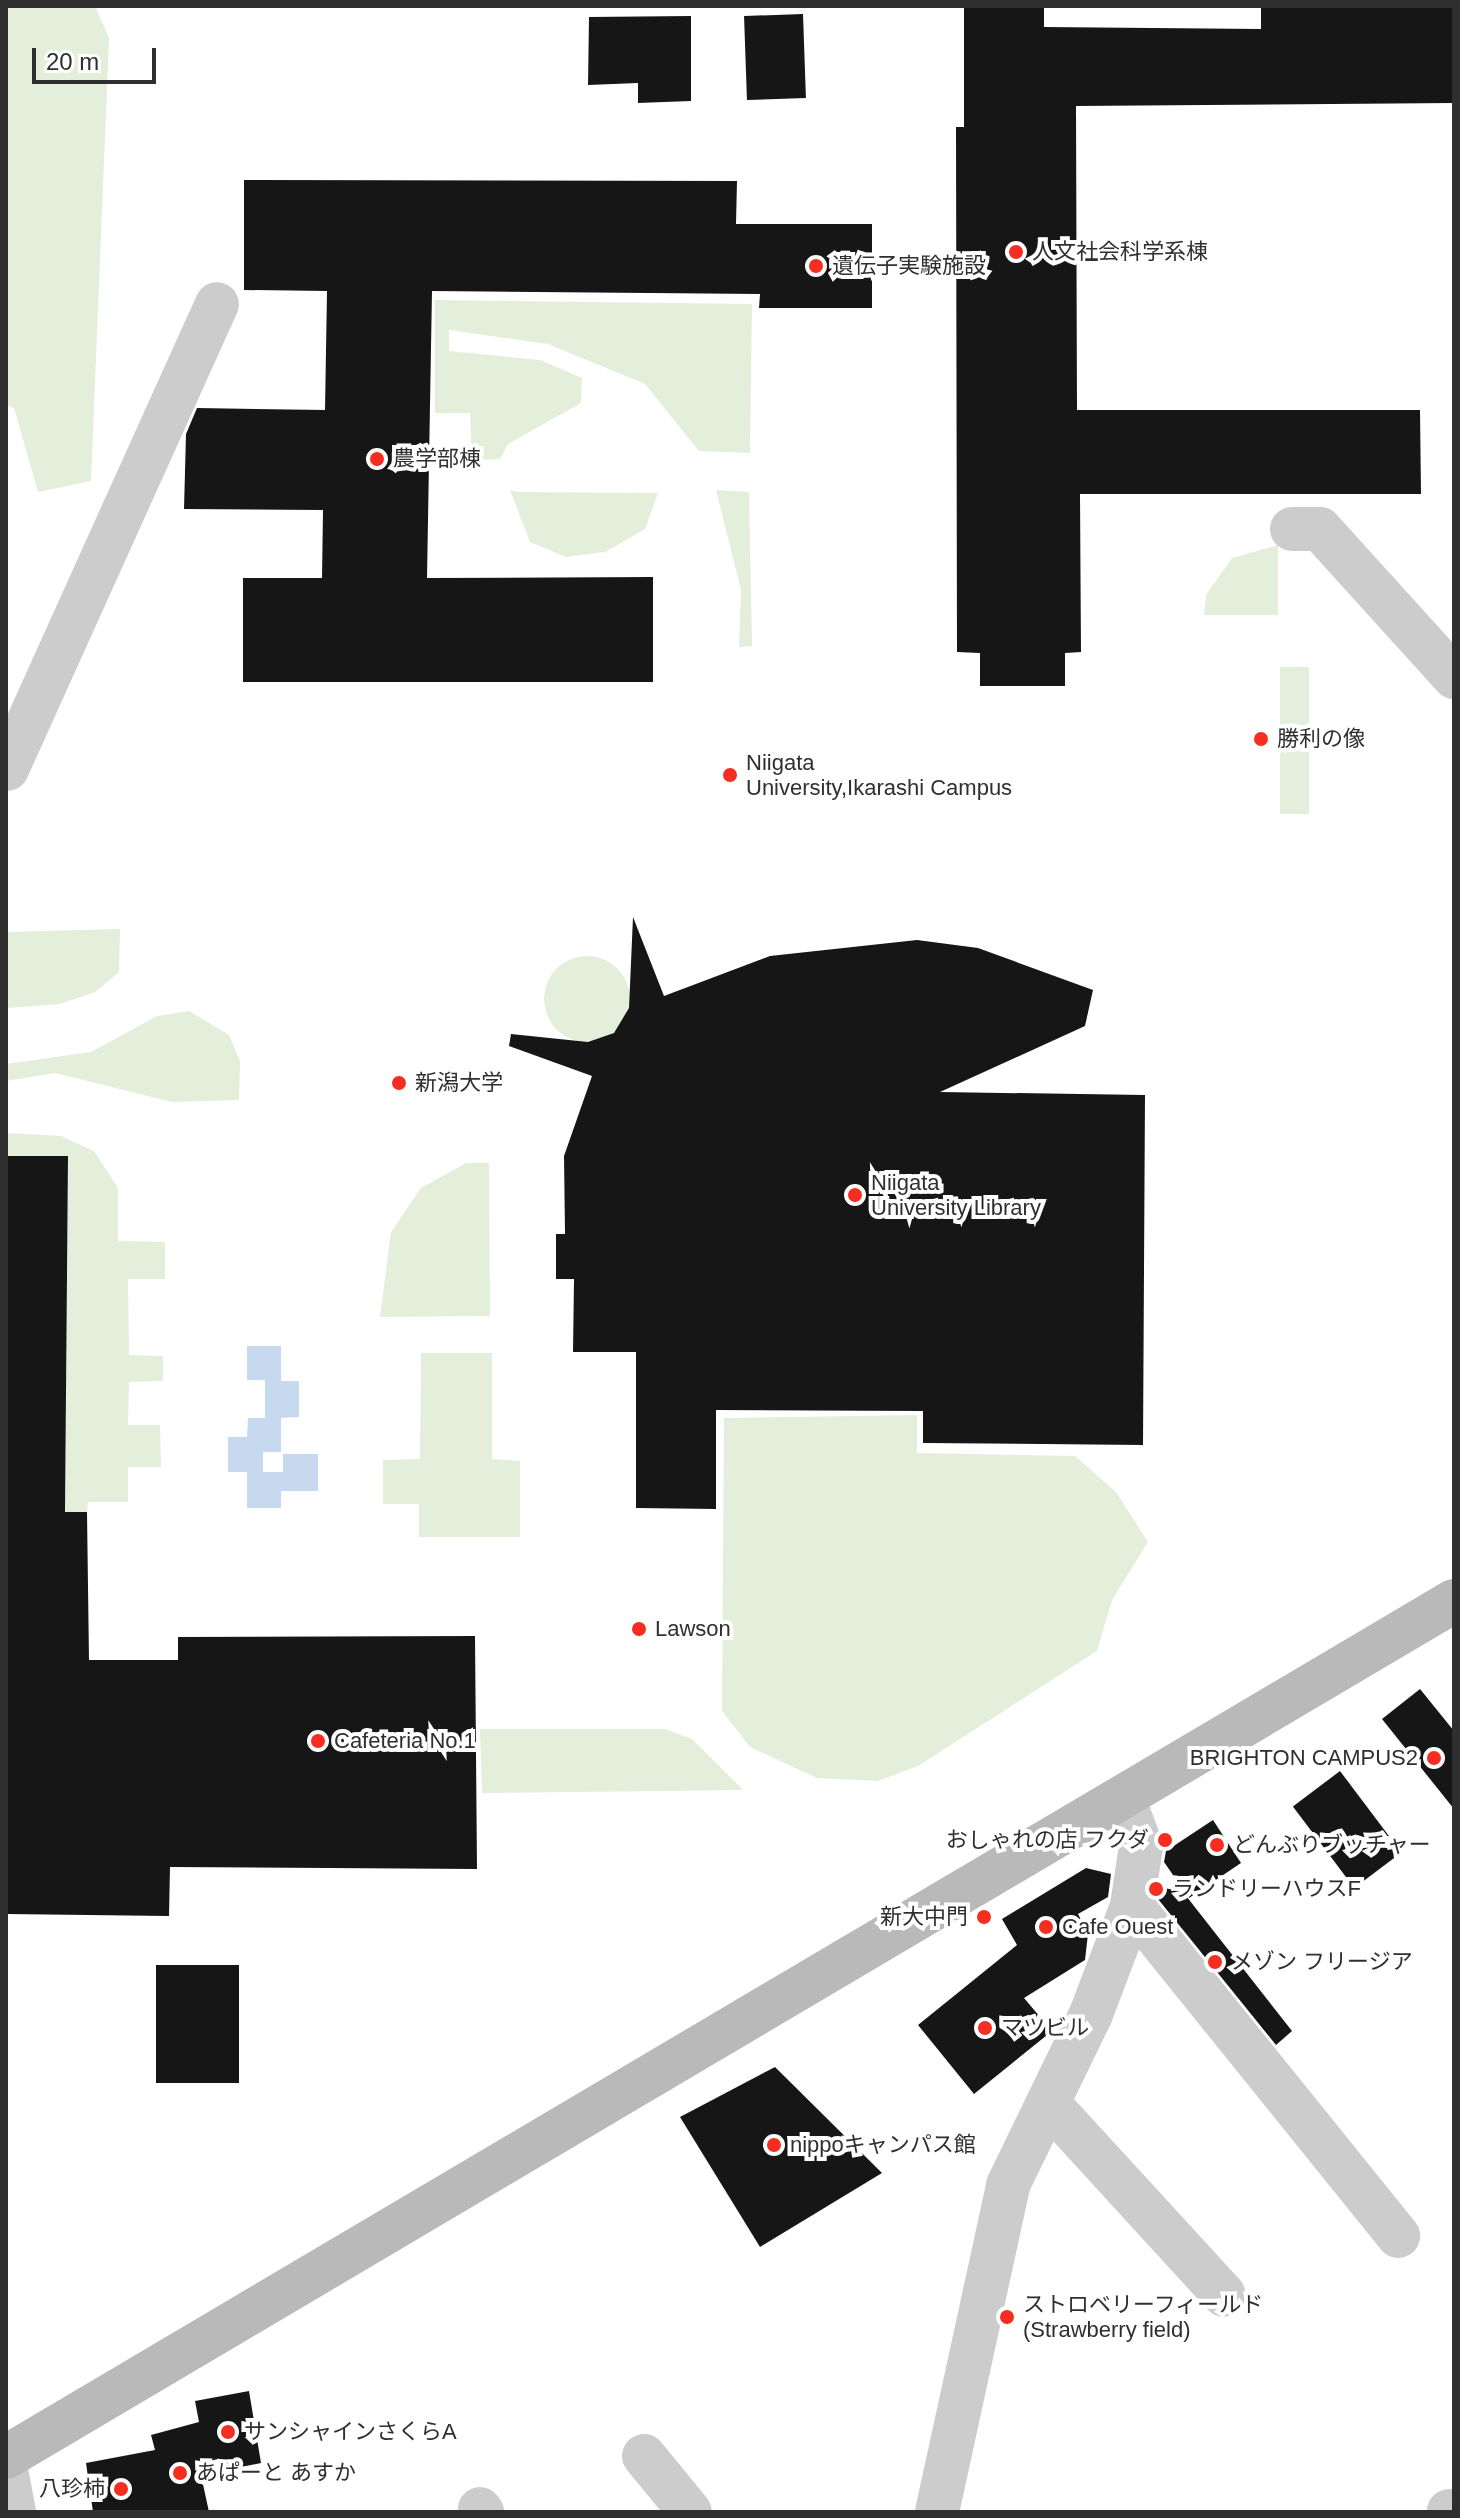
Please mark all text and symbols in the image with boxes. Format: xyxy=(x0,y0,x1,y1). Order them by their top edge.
scale bar xyxy=(36,32,160,82)
text: 20 m xyxy=(46,48,99,75)
place label: 人文社会科学系棟 xyxy=(1032,239,1208,265)
marker: 人文社会科学系棟 xyxy=(1007,243,1025,261)
place label: 遺伝子実験施設 xyxy=(832,253,986,279)
marker: 遺伝子実験施設 xyxy=(807,257,825,275)
place label: 農学部棟 xyxy=(393,446,481,472)
marker: 農学部棟 xyxy=(368,450,386,468)
place label: 勝利の像 xyxy=(1277,726,1365,752)
marker: 勝利の像 xyxy=(1252,730,1270,748)
place label: Niigata University,Ikarashi Campus xyxy=(746,749,1012,800)
marker: Niigata University,Ikarashi Campus xyxy=(721,766,739,784)
place label: 新潟大学 xyxy=(415,1070,503,1096)
marker: 新潟大学 xyxy=(390,1074,408,1092)
place label: Niigata University Library xyxy=(871,1169,1041,1220)
marker: Niigata University Library xyxy=(846,1186,864,1204)
place label: Lawson xyxy=(655,1616,731,1642)
marker: Lawson xyxy=(630,1620,648,1638)
place label: Cafeteria No.1 xyxy=(334,1728,476,1754)
marker: Cafeteria No.1 xyxy=(309,1732,327,1750)
place label: BRIGHTON CAMPUS2 xyxy=(1190,1745,1418,1771)
marker: BRIGHTON CAMPUS2 xyxy=(1425,1749,1443,1767)
place label: おしゃれの店 フクダ xyxy=(945,1827,1149,1853)
marker: おしゃれの店 フクダ xyxy=(1156,1831,1174,1849)
place label: どんぶりブッチャー xyxy=(1233,1832,1431,1858)
marker: どんぶりブッチャー xyxy=(1208,1836,1226,1854)
place label: ランドリーハウスF xyxy=(1172,1876,1361,1902)
marker: ランドリーハウスF xyxy=(1147,1880,1165,1898)
place label: 新大中門 xyxy=(880,1904,968,1930)
marker: 新大中門 xyxy=(975,1908,993,1926)
place label: Cafe Ouest xyxy=(1062,1914,1173,1940)
marker: Cafe Ouest xyxy=(1037,1918,1055,1936)
place label: メゾン フリージア xyxy=(1231,1949,1413,1975)
marker: メゾン フリージア xyxy=(1206,1953,1224,1971)
place label: マツビル xyxy=(1001,2015,1089,2041)
marker: マツビル xyxy=(976,2019,994,2037)
place label: nippoキャンパス館 xyxy=(790,2132,976,2158)
marker: nippoキャンパス館 xyxy=(765,2136,783,2154)
place label: ストロベリーフィールド (Strawberry field) xyxy=(1023,2291,1265,2342)
marker: ストロベリーフィールド (Strawberry field) xyxy=(998,2308,1016,2326)
place label: サンシャインさくらA xyxy=(244,2419,457,2445)
marker: サンシャインさくらA xyxy=(219,2423,237,2441)
place label: あぱーと あすか xyxy=(196,2460,356,2486)
marker: あぱーと あすか xyxy=(171,2464,189,2482)
place label: 八珍柿 xyxy=(39,2476,105,2502)
marker: 八珍柿 xyxy=(112,2480,130,2498)

